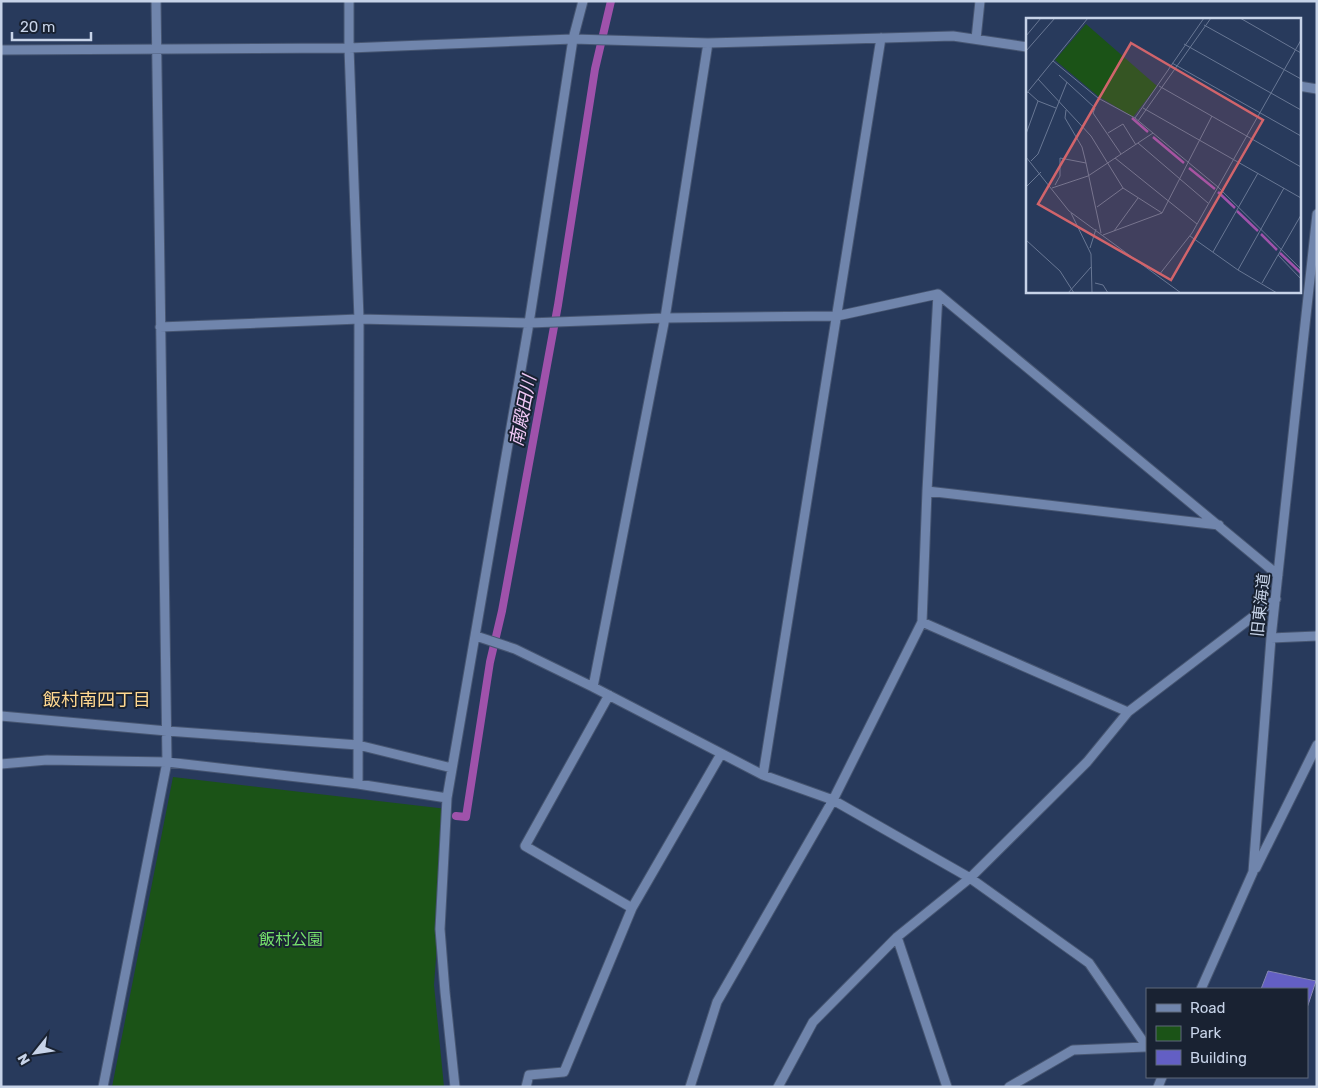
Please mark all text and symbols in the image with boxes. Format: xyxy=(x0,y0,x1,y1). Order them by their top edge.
scale bar xyxy=(12,10,91,42)
text: 20 m xyxy=(20,18,55,36)
inset map xyxy=(1026,18,1300,292)
water label: 南殿田川 xyxy=(505,372,541,448)
street label: 旧東海道 xyxy=(1248,572,1273,638)
district label: 飯村南四丁目 xyxy=(43,689,151,711)
park label: 飯村公園 xyxy=(259,930,323,949)
legend xyxy=(1146,988,1308,1078)
text: Road xyxy=(1190,999,1226,1017)
text: Park xyxy=(1190,1024,1221,1042)
north arrow xyxy=(10,1028,60,1078)
text: Building xyxy=(1190,1049,1247,1067)
text: N xyxy=(14,1051,34,1068)

